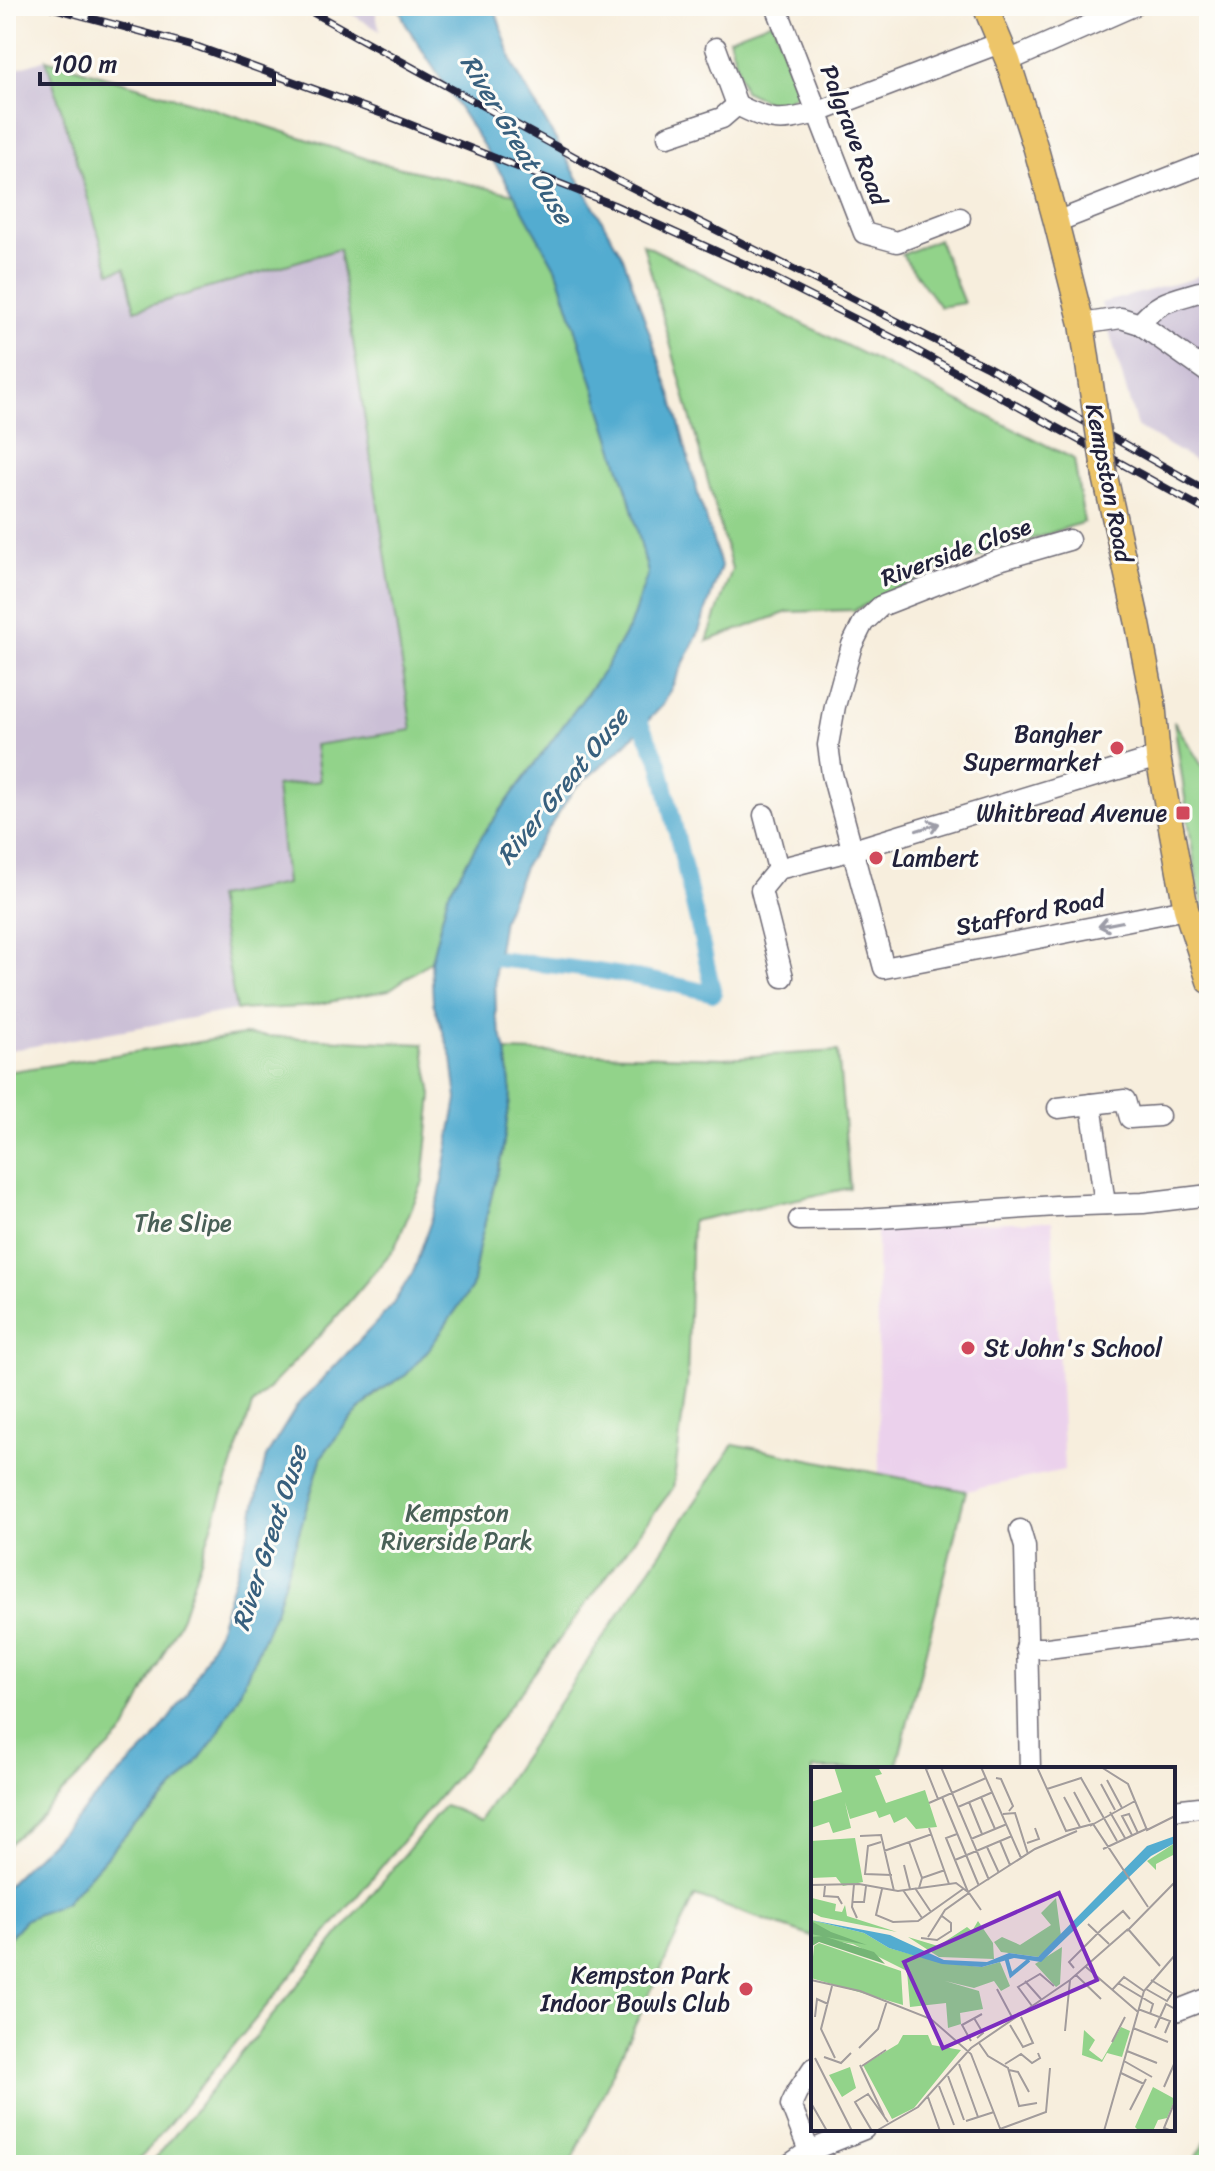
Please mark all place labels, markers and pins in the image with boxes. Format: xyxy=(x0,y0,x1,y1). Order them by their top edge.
place label: Bangher Supermarket xyxy=(963,713,1103,783)
marker: Bangher Supermarket xyxy=(1108,739,1126,757)
place label: Whitbread Avenue xyxy=(976,792,1167,834)
marker: Whitbread Avenue xyxy=(1174,804,1192,822)
place label: Lambert xyxy=(892,837,979,879)
marker: Lambert xyxy=(867,849,885,867)
place label: St John's School xyxy=(984,1327,1163,1369)
marker: St John's School xyxy=(959,1339,977,1357)
place label: Kempston Park Indoor Bowls Club xyxy=(539,1954,730,2024)
marker: Kempston Park Indoor Bowls Club xyxy=(737,1980,755,1998)

